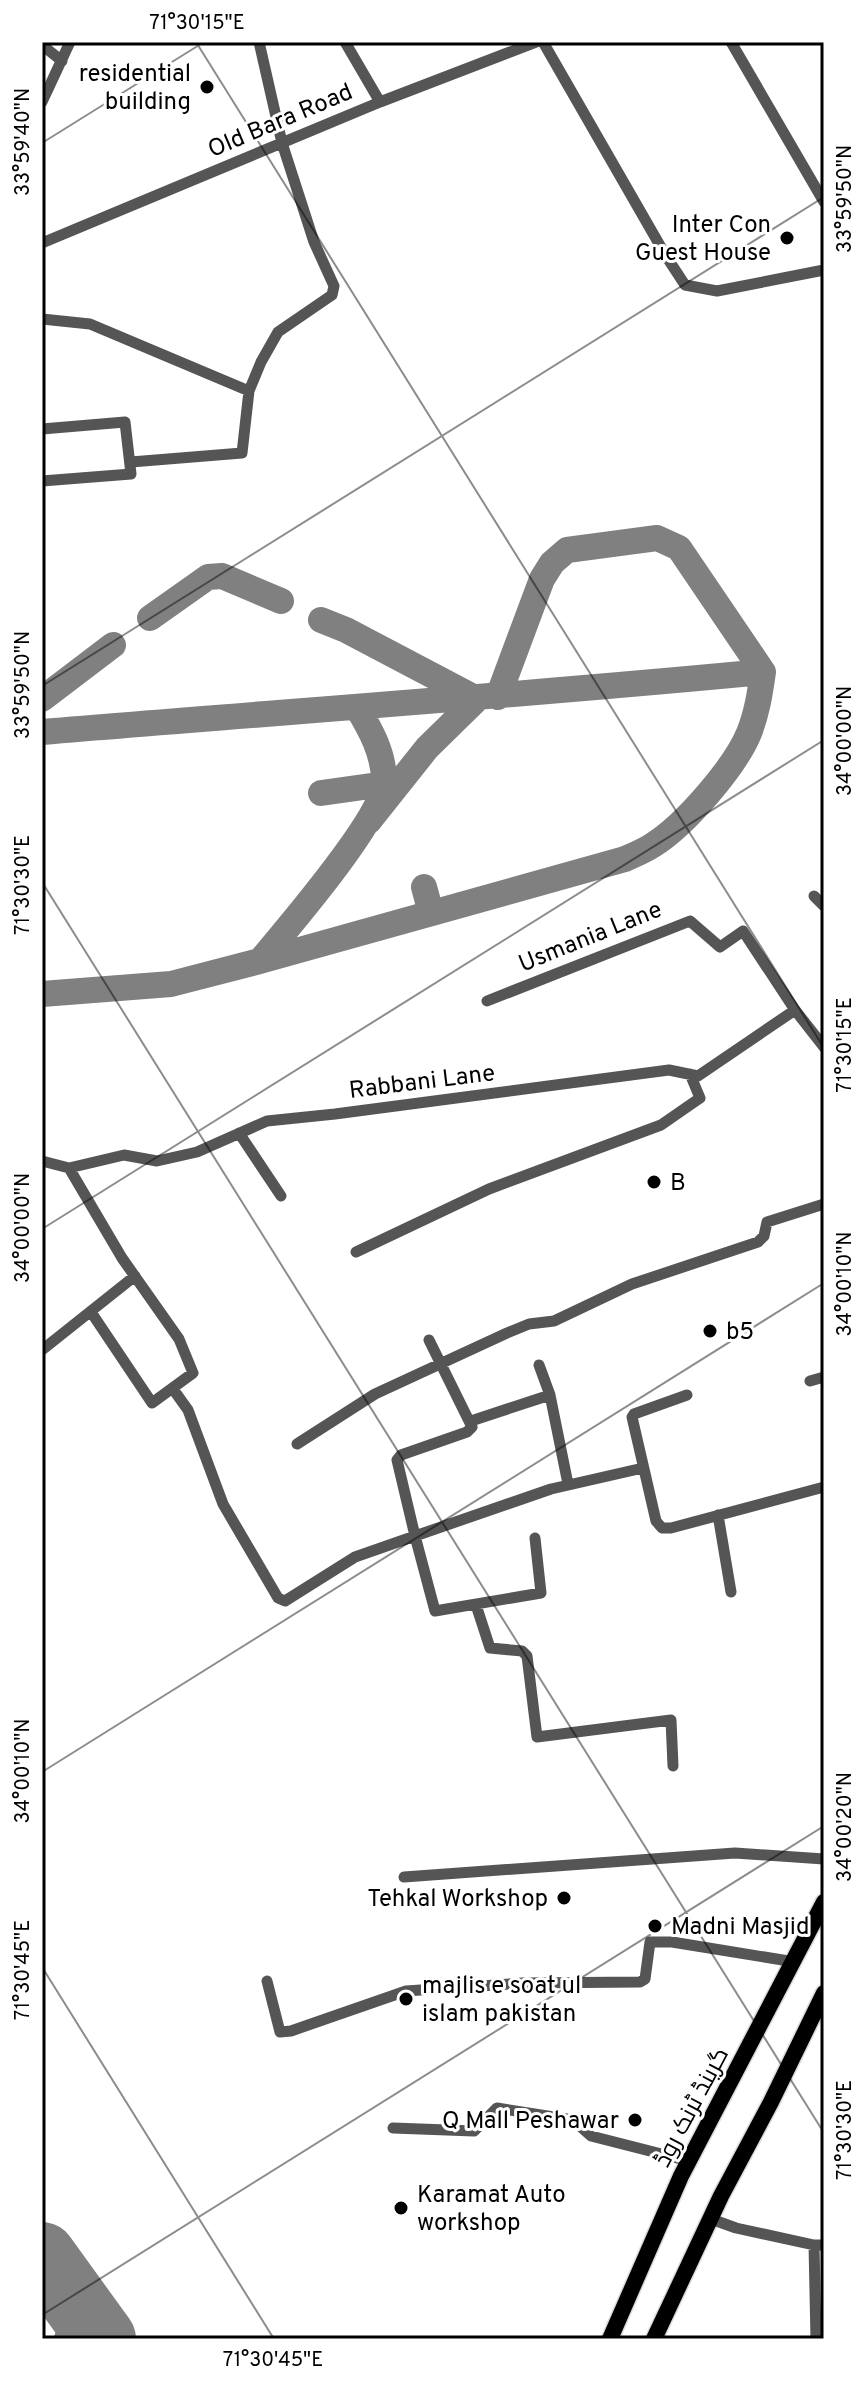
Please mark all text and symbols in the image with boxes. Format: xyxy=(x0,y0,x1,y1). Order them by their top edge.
text: 71°30'15"E xyxy=(149,11,245,37)
place label: residential building xyxy=(79,60,191,118)
marker: residential building xyxy=(198,78,216,96)
street label: Old Bara Road xyxy=(204,78,358,166)
text: 33°59'40"N xyxy=(11,88,37,196)
text: 33°59'50"N xyxy=(833,145,859,253)
place label: Inter Con Guest House xyxy=(635,211,771,269)
marker: Inter Con Guest House xyxy=(778,229,796,247)
text: 33°59'50"N xyxy=(11,631,37,739)
text: 34°00'00"N xyxy=(833,686,859,796)
text: 71°30'30"E xyxy=(11,835,37,935)
street label: Usmania Lane xyxy=(515,895,667,980)
text: 71°30'15"E xyxy=(833,997,859,1093)
street label: Rabbani Lane xyxy=(347,1059,497,1107)
place label: B xyxy=(670,1169,686,1199)
text: 34°00'00"N xyxy=(11,1173,37,1283)
marker: B xyxy=(645,1173,663,1191)
text: 34°00'10"N xyxy=(833,1232,859,1336)
place label: b5 xyxy=(726,1318,754,1348)
marker: b5 xyxy=(701,1322,719,1340)
text: 34°00'10"N xyxy=(11,1719,37,1823)
text: 34°00'20"N xyxy=(833,1772,859,1882)
place label: Tehkal Workshop xyxy=(367,1885,548,1915)
marker: Tehkal Workshop xyxy=(555,1889,573,1907)
place label: Madni Masjid xyxy=(671,1913,809,1943)
marker: Madni Masjid xyxy=(646,1917,664,1935)
text: 71°30'45"E xyxy=(11,1920,37,2020)
place label: majlis e soat ul islam pakistan xyxy=(422,1972,581,2030)
marker: majlis e soat ul islam pakistan xyxy=(397,1990,415,2008)
street label: گرینڈ ٹرنک روڈ xyxy=(649,2043,737,2173)
text: 71°30'30"E xyxy=(833,2080,859,2180)
place label: Q Mall Peshawar xyxy=(442,2107,619,2137)
marker: Q Mall Peshawar xyxy=(626,2111,644,2129)
place label: Karamat Auto workshop xyxy=(417,2181,566,2239)
marker: Karamat Auto workshop xyxy=(392,2199,410,2217)
text: 71°30'45"E xyxy=(223,2348,323,2374)

